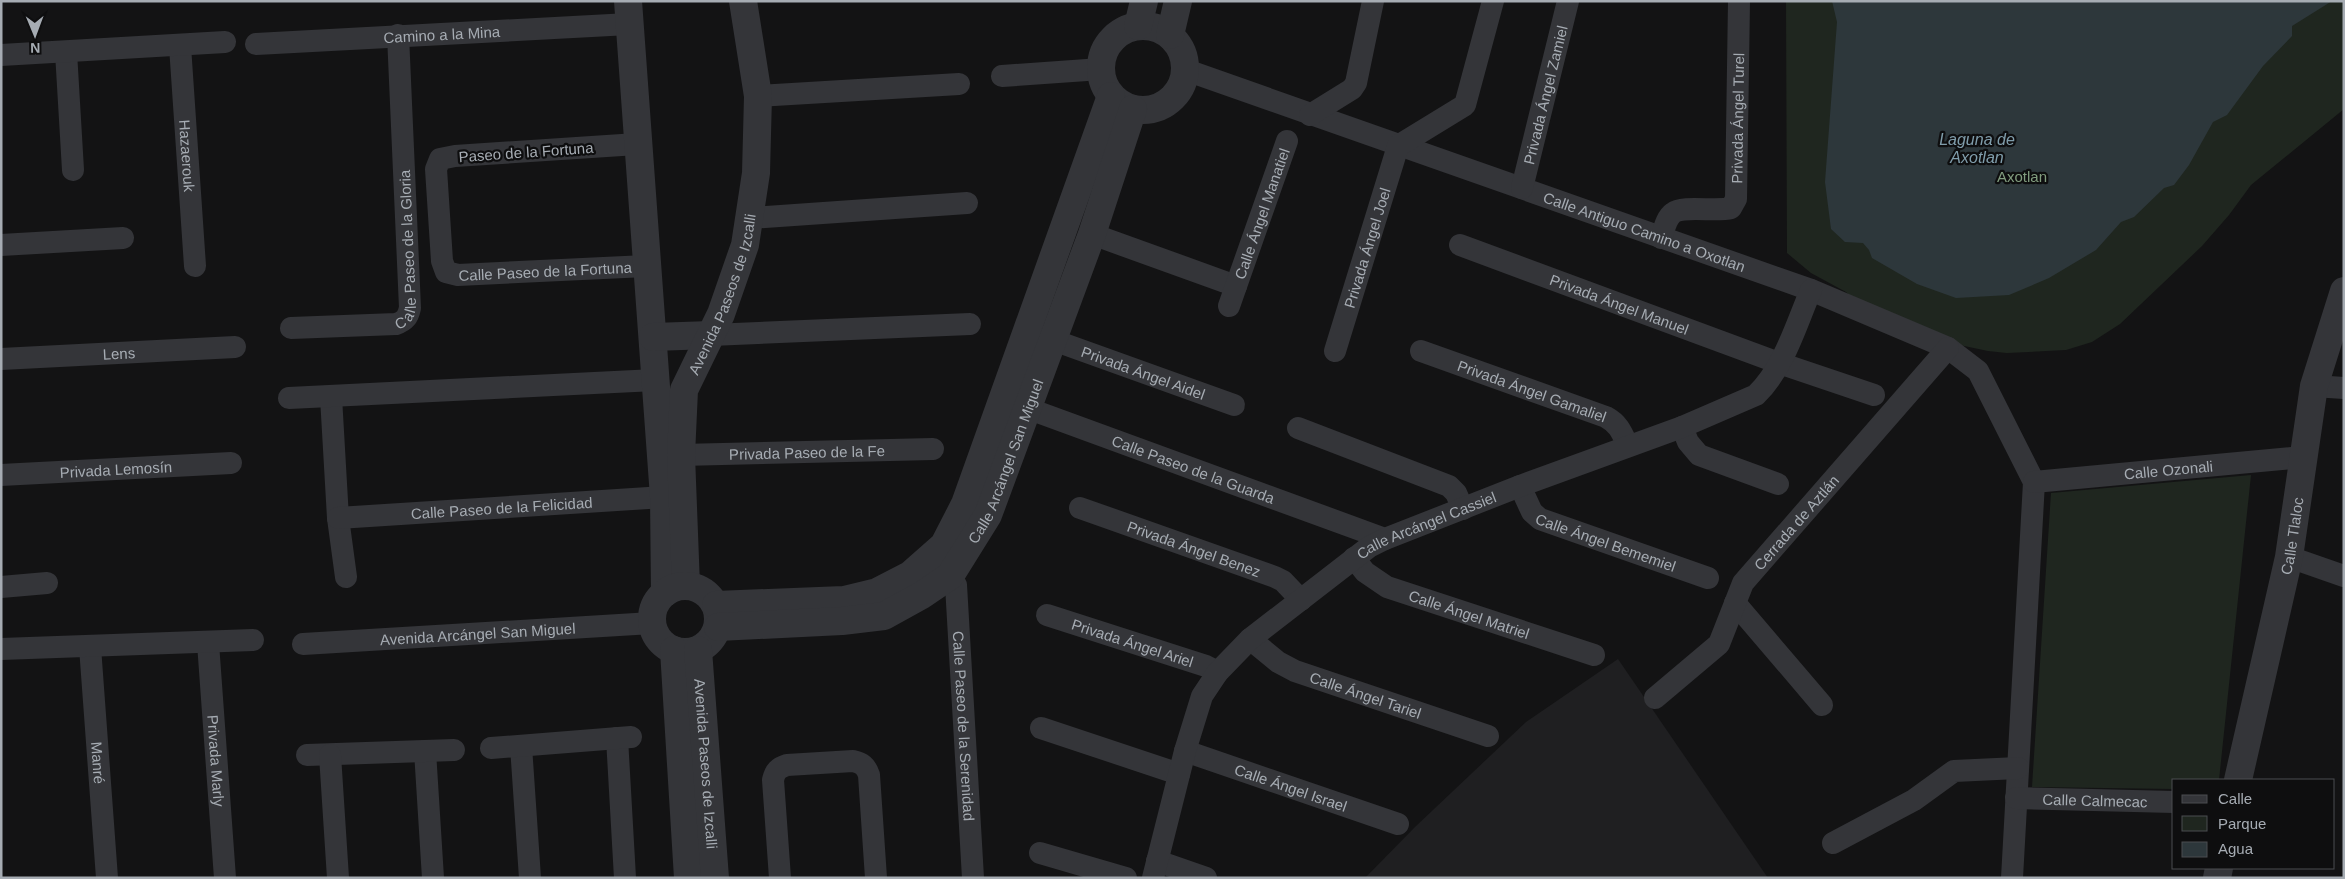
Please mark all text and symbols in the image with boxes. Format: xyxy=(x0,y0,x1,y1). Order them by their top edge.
north arrow xyxy=(10,10,60,60)
street label: Camino a la Mina xyxy=(383,22,501,46)
street label: Privada Ángel Zamiel xyxy=(1520,23,1570,166)
text: N xyxy=(30,40,40,56)
street label: Privada Ángel Turel xyxy=(1728,53,1747,184)
street label: Hazaerouk xyxy=(177,119,198,193)
water label: Laguna de Axotlan xyxy=(1939,131,2015,166)
street label: Paseo de la Fortuna xyxy=(458,139,595,165)
street label: Calle Ángel Manatiel xyxy=(1231,146,1292,281)
park label: Axotlan xyxy=(1997,168,2047,185)
street label: Calle Paseo de la Gloria xyxy=(392,169,419,332)
street label: Privada Ángel Joel xyxy=(1340,185,1393,310)
street label: Calle Antiguo Camino a Oxotlan xyxy=(1541,188,1748,275)
street label: Avenida Paseos de Izcalli xyxy=(684,212,758,377)
street label: Calle Paseo de la Fortuna xyxy=(458,258,633,283)
street label: Privada Ángel Manuel xyxy=(1548,271,1691,337)
street label: Privada Ángel Aidel xyxy=(1079,342,1207,402)
street label: Lens xyxy=(102,344,136,362)
street label: Privada Ángel Gamaliel xyxy=(1455,356,1609,425)
street label: Calle Arcángel San Miguel xyxy=(964,377,1046,546)
street label: Calle Paseo de la Guarda xyxy=(1110,431,1278,507)
street label: Privada Paseo de la Fe xyxy=(729,442,885,462)
street label: Calle Ozonali xyxy=(2123,457,2214,482)
street label: Privada Lemosín xyxy=(59,458,173,480)
street label: Cerrada de Aztlán xyxy=(1750,471,1842,573)
street label: Calle Arcángel Cassiel xyxy=(1353,488,1498,562)
street label: Calle Paseo de la Felicidad xyxy=(410,493,593,522)
street label: Calle Tlaloc xyxy=(2277,496,2306,576)
street label: Calle Ángel Bememiel xyxy=(1533,510,1678,575)
street label: Privada Ángel Benez xyxy=(1125,517,1263,580)
street label: Calle Ángel Matriel xyxy=(1407,586,1532,642)
street label: Privada Ángel Ariel xyxy=(1070,615,1196,670)
street label: Avenida Arcángel San Miguel xyxy=(379,619,576,648)
street label: Calle Paseo de la Serenidad xyxy=(950,630,978,821)
street label: Calle Ángel Tariel xyxy=(1308,668,1424,721)
street label: Avenida Paseos de Izcalli xyxy=(692,678,721,849)
street label: Privada Marly xyxy=(205,714,228,808)
street label: Manré xyxy=(88,741,109,785)
street label: Calle Ángel Israel xyxy=(1233,760,1349,814)
legend xyxy=(2172,779,2335,869)
street label: Calle Calmecac xyxy=(2042,790,2148,810)
text: Calle xyxy=(2218,790,2252,807)
text: Parque xyxy=(2218,815,2266,832)
text: Agua xyxy=(2218,840,2254,857)

